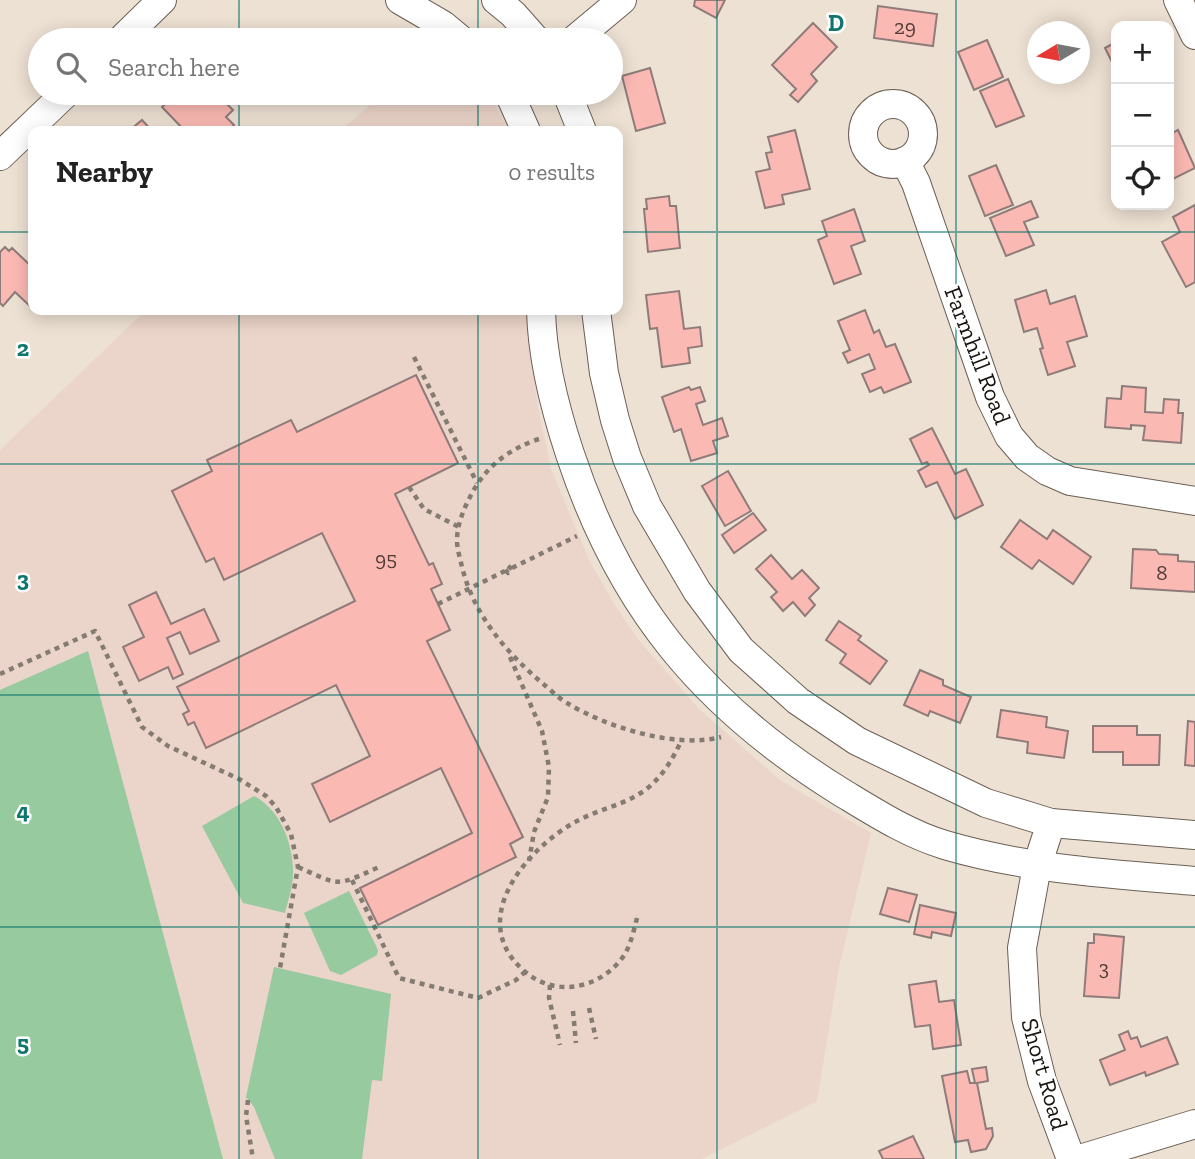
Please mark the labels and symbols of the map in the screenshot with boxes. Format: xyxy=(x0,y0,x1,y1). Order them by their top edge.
text: D xyxy=(828,9,844,37)
house number: 29 xyxy=(894,14,916,39)
north arrow xyxy=(1027,21,1090,84)
street label: Farmhill Road xyxy=(938,282,1018,428)
text: 2 xyxy=(17,334,29,362)
house number: 95 xyxy=(375,546,397,571)
house number: 8 xyxy=(1156,560,1168,585)
text: 3 xyxy=(17,565,29,593)
text: 4 xyxy=(16,797,30,825)
house number: 3 xyxy=(1099,955,1109,980)
street label: Short Road xyxy=(1015,1015,1075,1133)
text: 5 xyxy=(17,1029,29,1057)

